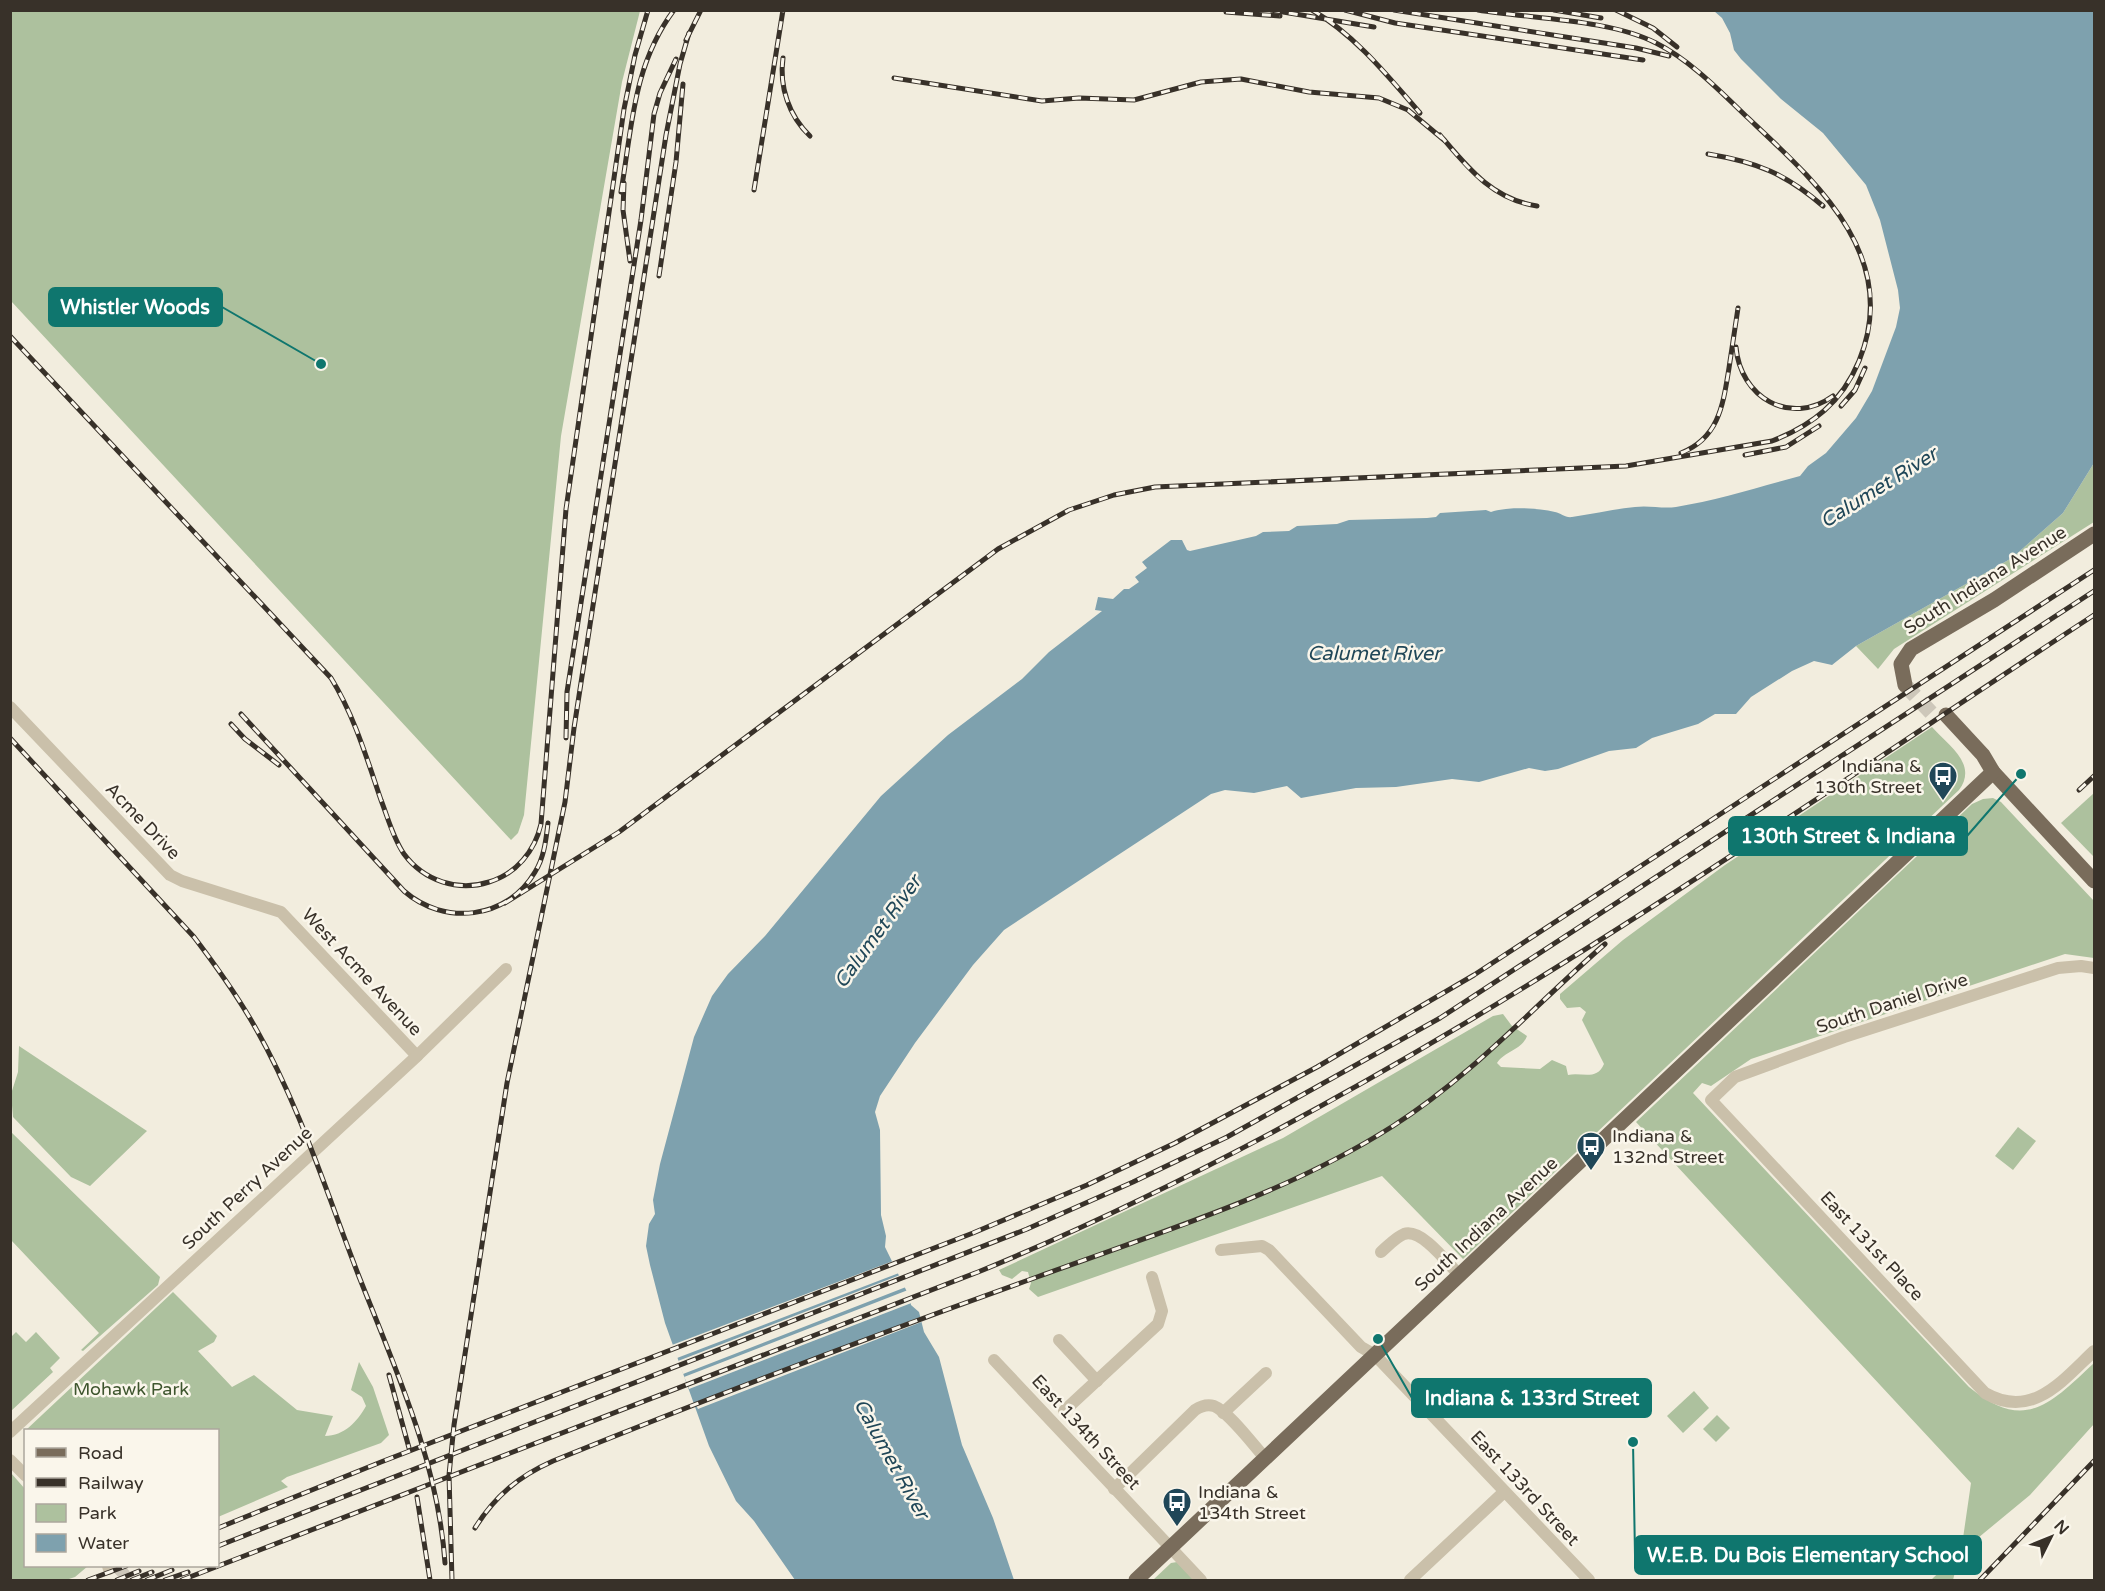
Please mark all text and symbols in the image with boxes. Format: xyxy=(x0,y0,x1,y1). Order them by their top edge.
callout: Whistler Woods xyxy=(49,288,222,326)
text: Whistler Woods xyxy=(60,296,210,320)
water label: Calumet River xyxy=(1816,441,1944,534)
street label: South Indiana Avenue xyxy=(1900,521,2070,639)
water label: Calumet River xyxy=(1307,642,1443,666)
place label: Indiana & 130th Street xyxy=(1814,755,1922,798)
bus stop icon: Indiana & 130th Street xyxy=(1927,760,1959,802)
street label: Acme Drive xyxy=(101,778,185,864)
callout: 130th Street & Indiana xyxy=(1729,817,1967,855)
text: 130th Street & Indiana xyxy=(1741,825,1955,849)
water label: Calumet River xyxy=(829,869,928,993)
street label: West Acme Avenue xyxy=(297,904,427,1040)
street label: South Daniel Drive xyxy=(1813,968,1971,1038)
street label: South Perry Avenue xyxy=(177,1122,317,1254)
place label: Indiana & 132nd Street xyxy=(1612,1125,1724,1168)
bus stop icon: Indiana & 132nd Street xyxy=(1575,1130,1607,1172)
street label: South Indiana Avenue xyxy=(1410,1152,1562,1296)
street label: East 131st Place xyxy=(1816,1187,1928,1305)
street label: East 134th Street xyxy=(1027,1370,1145,1494)
park label: Mohawk Park xyxy=(73,1378,189,1400)
callout: Indiana & 133rd Street xyxy=(1412,1379,1651,1417)
text: Indiana & 133rd Street xyxy=(1425,1387,1640,1411)
water label: Calumet River xyxy=(848,1395,935,1525)
street label: East 133rd Street xyxy=(1466,1426,1584,1550)
legend xyxy=(24,1429,219,1567)
text: Road xyxy=(78,1442,123,1464)
text: Railway xyxy=(78,1472,144,1494)
place label: Indiana & 134th Street xyxy=(1198,1481,1306,1524)
bus stop icon: Indiana & 134th Street xyxy=(1161,1486,1193,1528)
text: Park xyxy=(78,1502,117,1524)
north arrow xyxy=(2021,1507,2081,1567)
text: N xyxy=(2050,1516,2073,1539)
text: Water xyxy=(78,1532,129,1554)
callout: W.E.B. Du Bois Elementary School xyxy=(1635,1536,1981,1574)
text: W.E.B. Du Bois Elementary School xyxy=(1647,1544,1969,1568)

